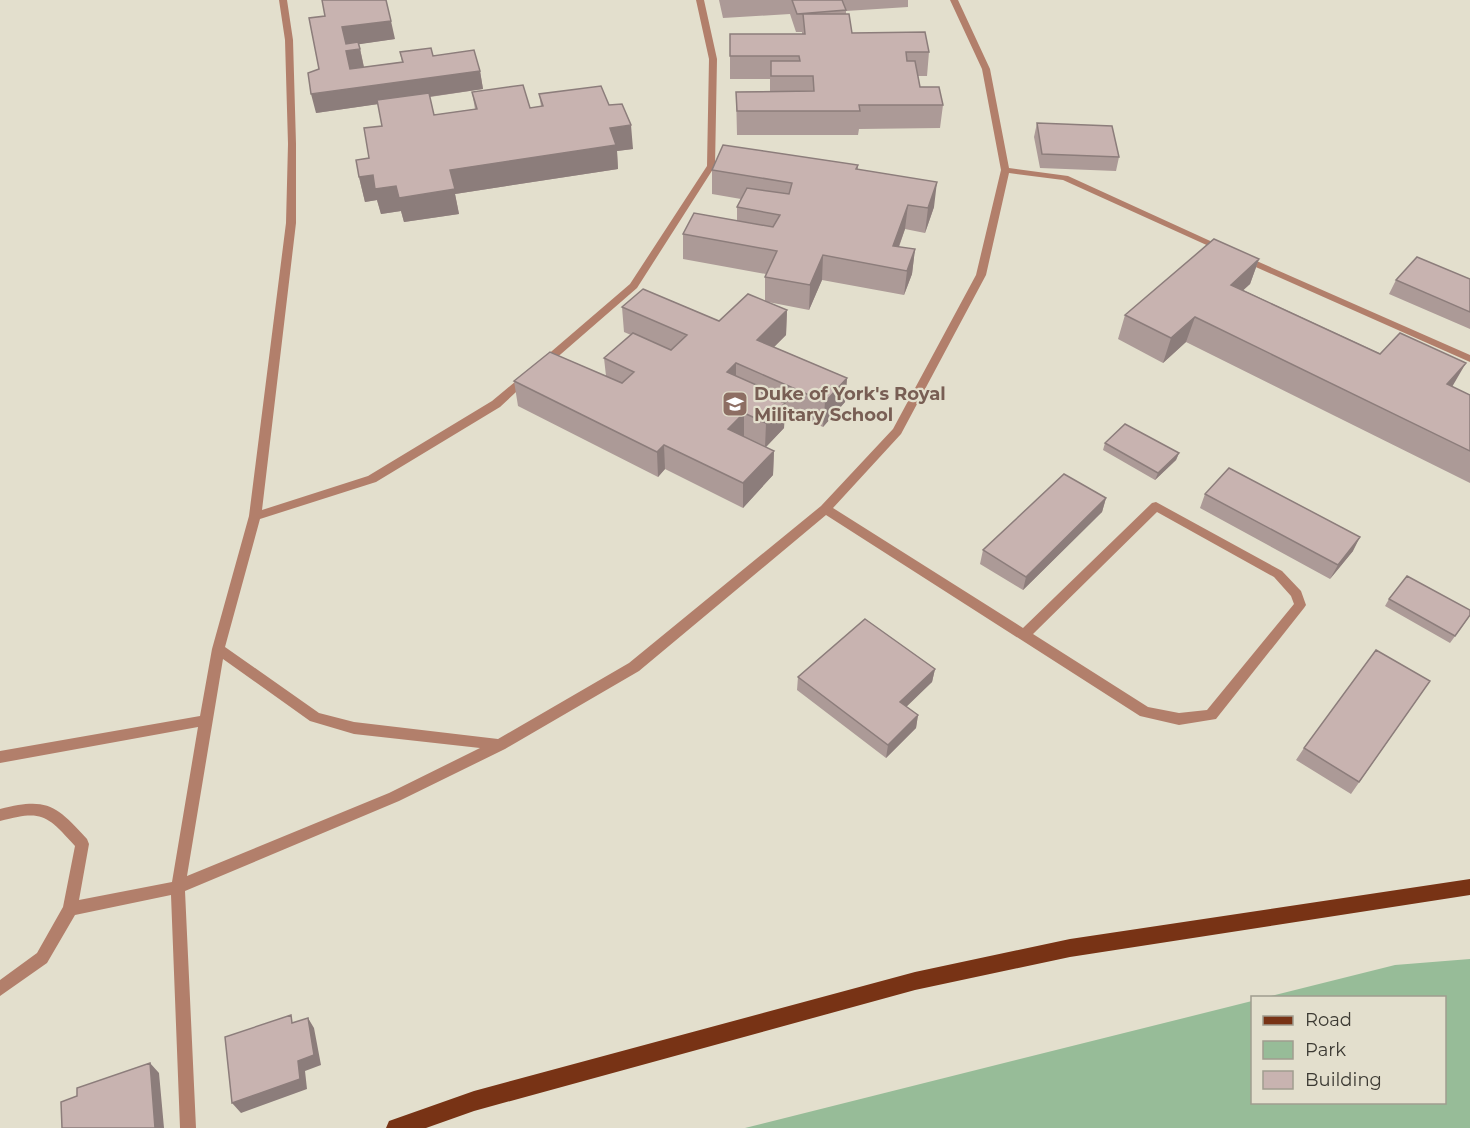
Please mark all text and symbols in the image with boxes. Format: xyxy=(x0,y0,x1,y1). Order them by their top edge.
place label: Duke of York's Royal Military School xyxy=(754,383,946,426)
school or university icon: Duke of York's Royal Military School xyxy=(720,389,750,419)
legend xyxy=(1251,996,1446,1104)
text: Road xyxy=(1305,1009,1352,1031)
text: Park xyxy=(1305,1039,1346,1061)
text: Building xyxy=(1305,1069,1382,1091)

